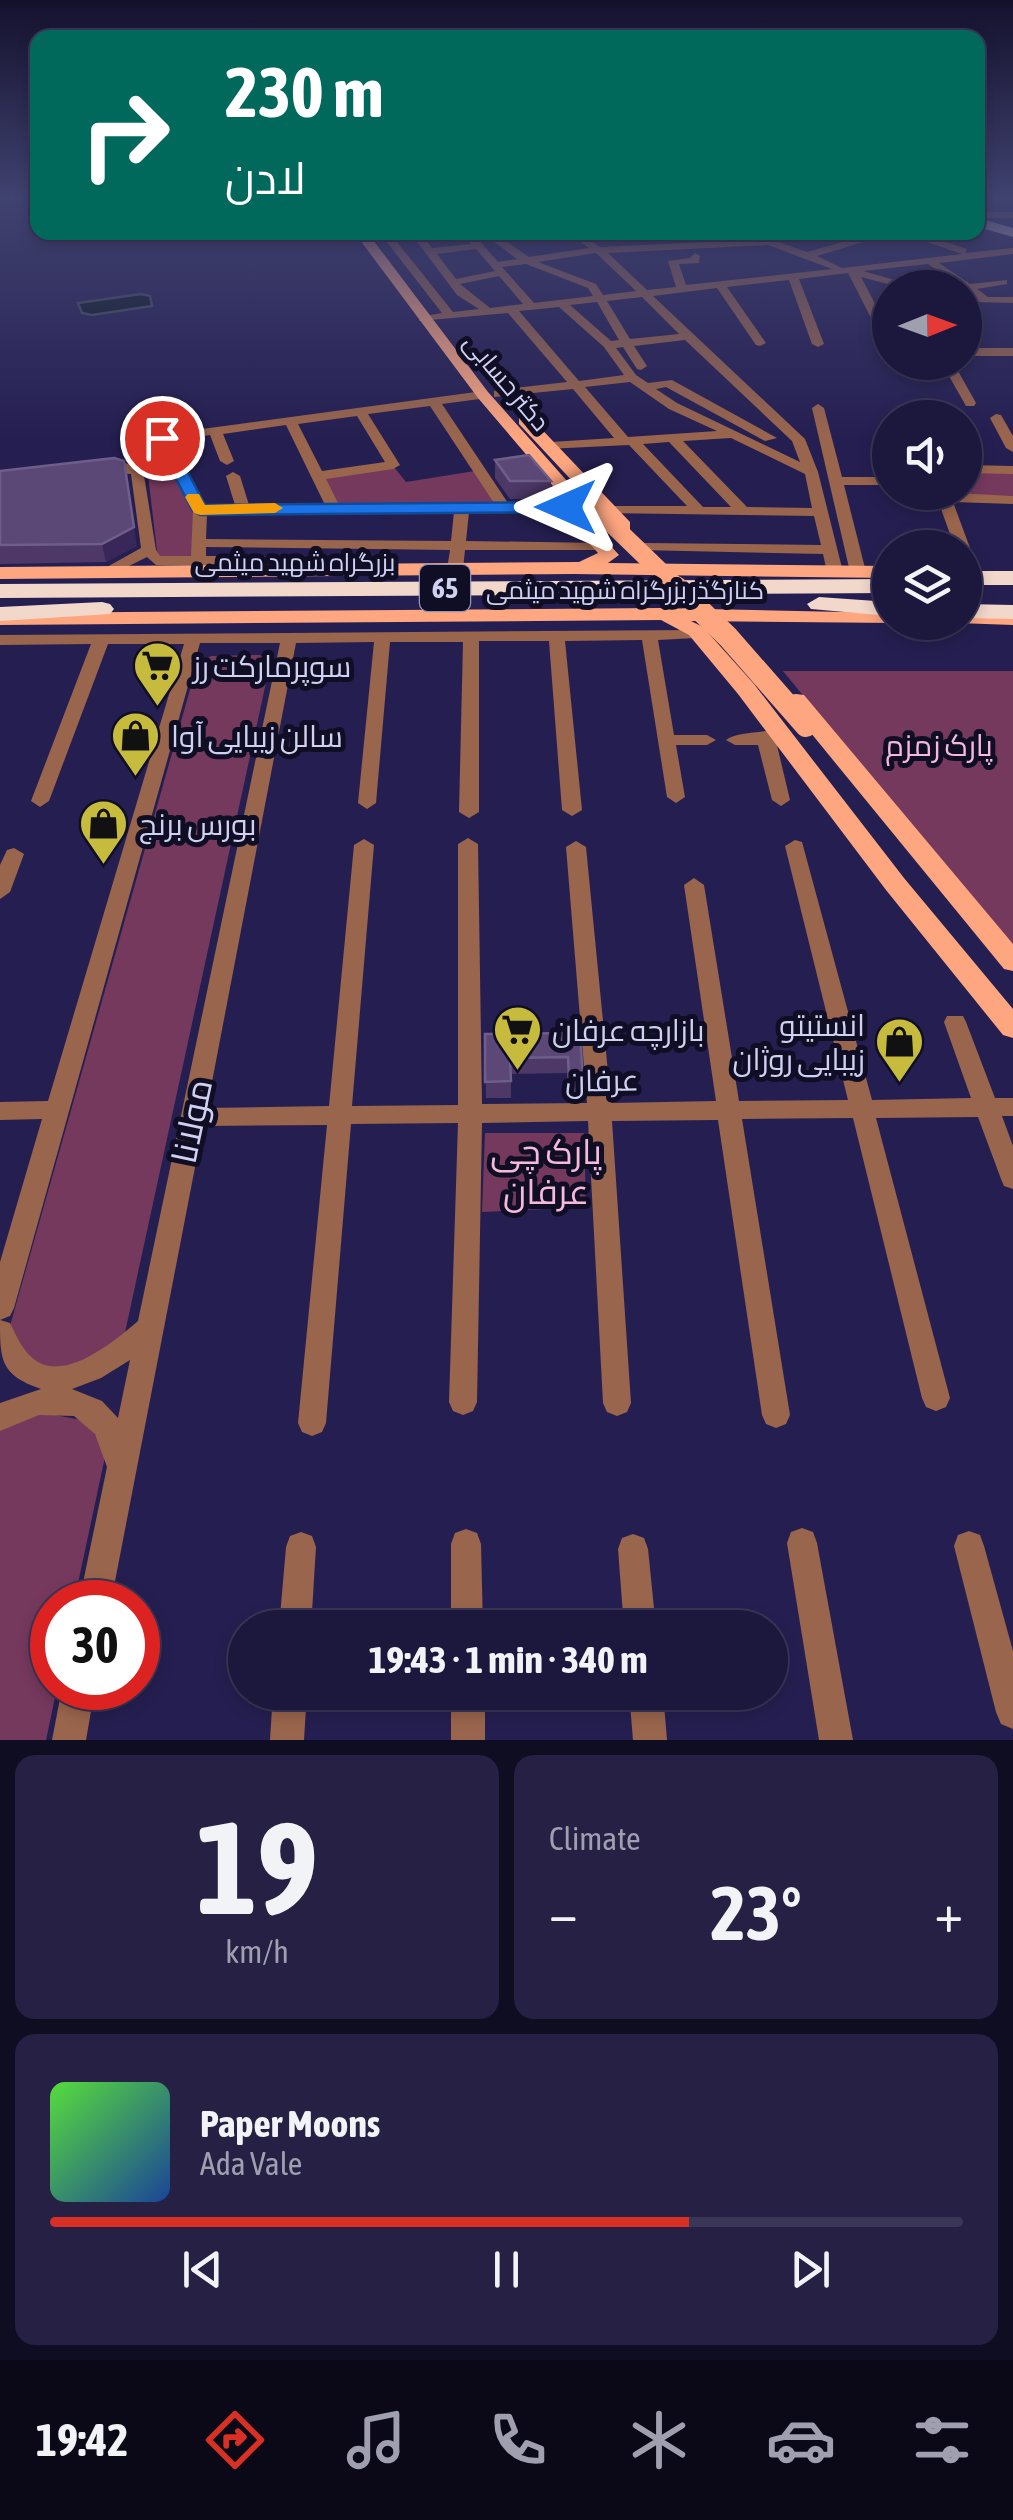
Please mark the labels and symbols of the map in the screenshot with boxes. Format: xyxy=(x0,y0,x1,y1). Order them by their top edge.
north arrow xyxy=(872,270,982,380)
street label: دکتر حسابی xyxy=(458,328,555,437)
pin xyxy=(120,396,205,481)
position arrow xyxy=(514,455,618,559)
street label: بزرگراه شهید میثمی xyxy=(195,548,395,577)
road number: 65 xyxy=(420,565,470,611)
street label: کنارگذر بزرگراه شهید میثمی xyxy=(486,576,764,605)
supermarket icon: سوپرمارکت رز xyxy=(132,640,184,708)
place label: سوپرمارکت رز xyxy=(191,649,351,686)
shop icon: سالن زیبایی آوا xyxy=(110,710,162,778)
place label: سالن زیبایی آوا xyxy=(171,719,343,755)
park label: پارک زمزم xyxy=(885,728,993,766)
shop icon: بورس برنج xyxy=(78,798,130,866)
place label: بورس برنج xyxy=(139,807,257,845)
supermarket icon: بازارچه‌ عرفان xyxy=(491,1004,543,1072)
place label: انستیتو زیبایی روژان xyxy=(733,1008,865,1078)
place label: بازارچه‌ عرفان xyxy=(552,1013,705,1050)
shop icon: انستیتو زیبایی روژان xyxy=(874,1016,926,1084)
street label: عرفان xyxy=(565,1062,639,1099)
street label: مولانا xyxy=(163,1075,220,1167)
park label: پارک چی عرفان xyxy=(490,1131,602,1213)
speed limit sign: 30 xyxy=(30,1580,160,1710)

